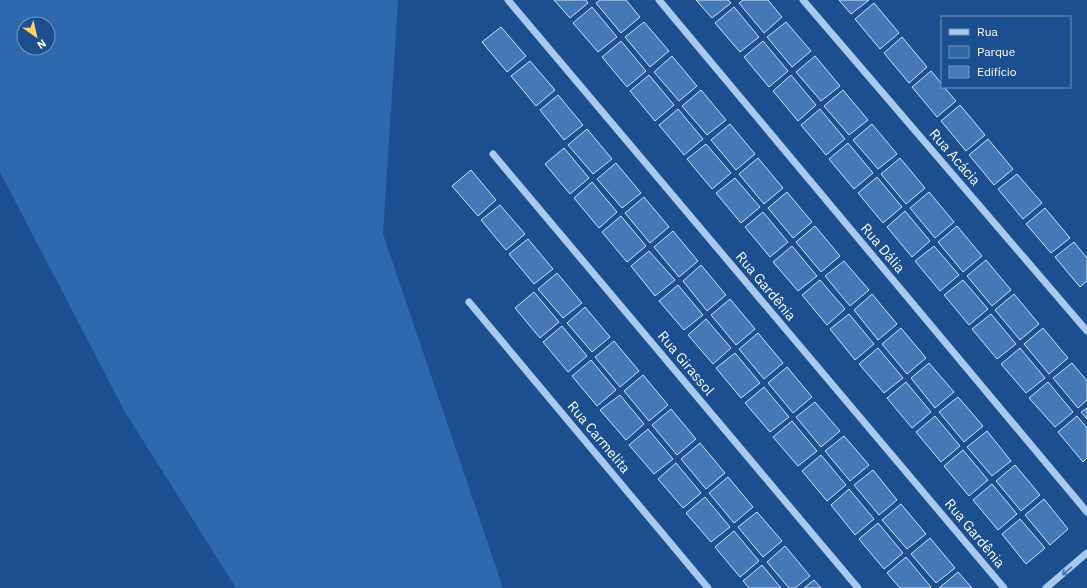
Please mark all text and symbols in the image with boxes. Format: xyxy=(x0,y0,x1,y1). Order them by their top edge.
north arrow xyxy=(16,16,56,56)
legend xyxy=(941,16,1071,88)
text: Rua xyxy=(977,24,998,39)
text: N xyxy=(34,36,49,52)
text: Parque xyxy=(977,44,1016,59)
text: Edifício xyxy=(977,64,1017,79)
street label: Rua Acácia xyxy=(926,125,985,189)
street label: Rua Dália xyxy=(857,219,909,277)
street label: Rua Gardênia xyxy=(732,248,800,325)
street label: Rua Girassol xyxy=(654,327,718,399)
street label: Rua Carmelita xyxy=(564,397,635,477)
street label: Rua Gardênia xyxy=(941,495,1009,572)
one-way arrow xyxy=(1061,566,1072,575)

